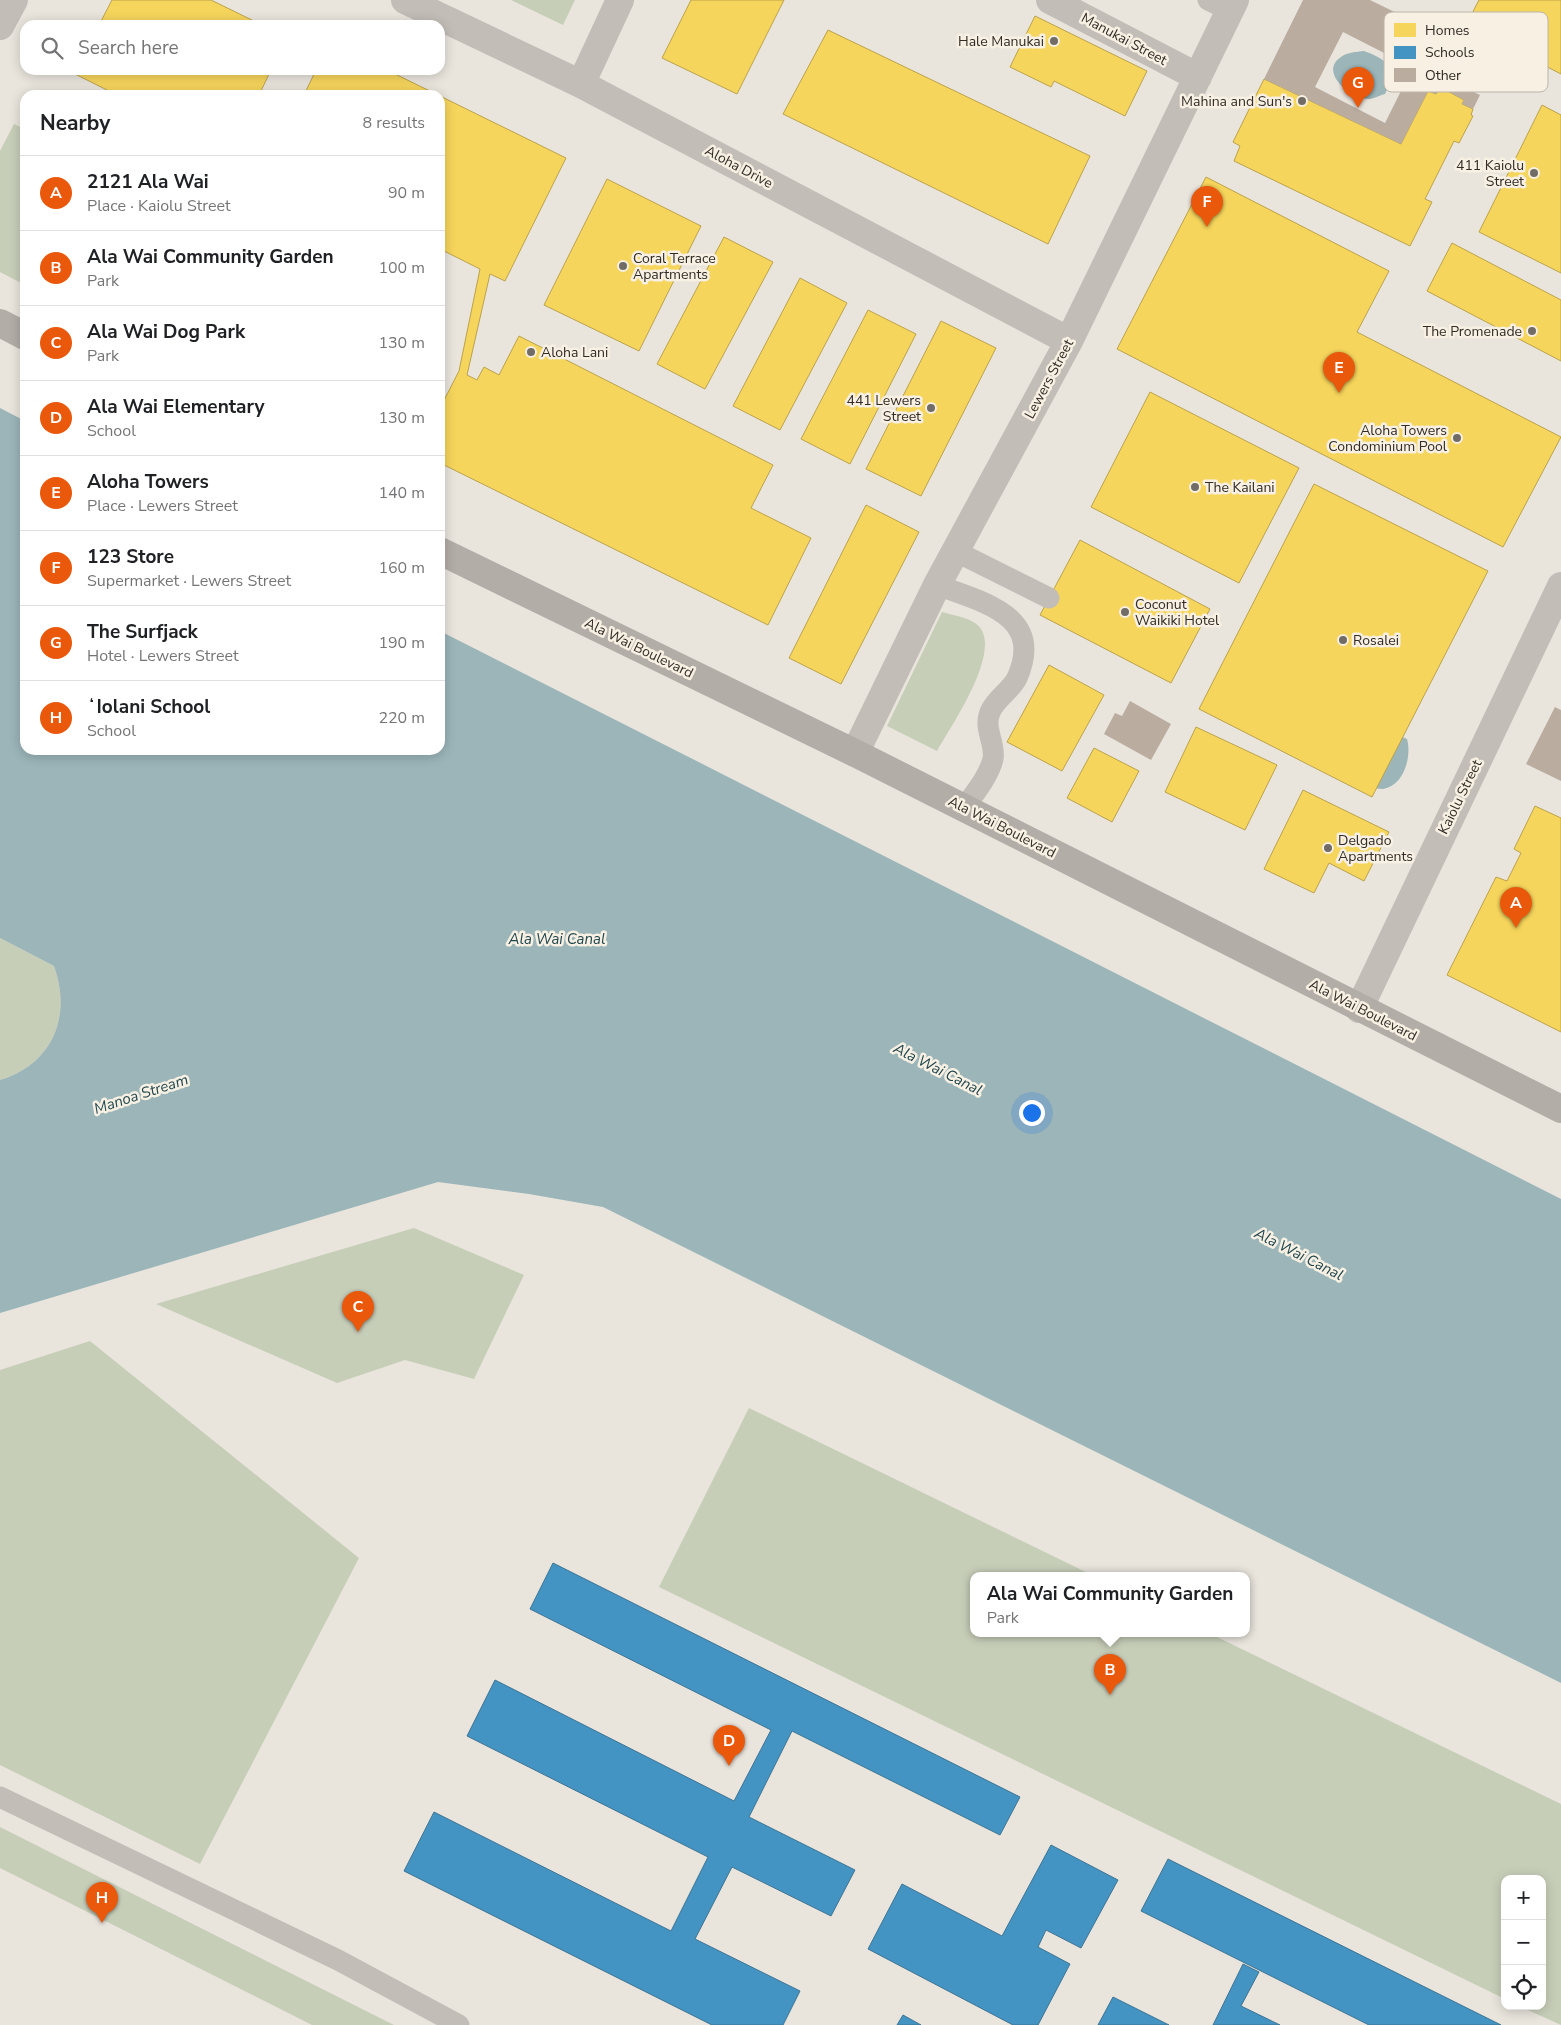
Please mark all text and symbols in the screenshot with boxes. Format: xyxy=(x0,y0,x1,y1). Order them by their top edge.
street label: Manukai Street xyxy=(1078,8,1170,70)
legend xyxy=(1384,12,1548,92)
search box xyxy=(20,20,445,75)
text: Homes xyxy=(1425,21,1470,40)
place label: Hale Manukai xyxy=(958,32,1044,51)
icon: search xyxy=(38,34,66,62)
text: Search here xyxy=(78,35,179,61)
marker: Hale Manukai xyxy=(1048,35,1060,47)
text: Schools xyxy=(1425,43,1475,62)
text: Other xyxy=(1425,66,1461,85)
pin: G xyxy=(1342,67,1374,108)
place label: Mahina and Sun's xyxy=(1181,92,1292,111)
marker: Mahina and Sun's xyxy=(1296,95,1308,107)
text: Nearby xyxy=(40,109,110,137)
text: 8 results xyxy=(363,112,425,134)
street label: Aloha Drive xyxy=(702,141,776,193)
place label: 411 Kaiolu Street xyxy=(1456,156,1524,191)
marker: 411 Kaiolu Street xyxy=(1528,167,1540,179)
text: 2121 Ala Wai xyxy=(87,169,209,195)
text: A xyxy=(50,182,62,204)
text: 90 m xyxy=(388,182,425,204)
pin: F xyxy=(1191,186,1223,227)
text: Place · Kaiolu Street xyxy=(87,195,231,217)
text: Ala Wai Community Garden xyxy=(87,244,334,270)
place label: Coral Terrace Apartments xyxy=(633,249,716,284)
text: B xyxy=(50,257,62,279)
text: 100 m xyxy=(378,257,425,279)
marker: Coral Terrace Apartments xyxy=(617,260,629,272)
text: Park xyxy=(87,270,119,292)
text: Ala Wai Dog Park xyxy=(87,319,245,345)
place label: The Promenade xyxy=(1423,322,1522,341)
marker: The Promenade xyxy=(1526,325,1538,337)
text: C xyxy=(51,332,61,354)
text: 130 m xyxy=(378,332,425,354)
street label: Lewers Street xyxy=(1020,336,1078,422)
place label: Aloha Lani xyxy=(541,343,608,362)
text: Park xyxy=(87,345,119,367)
marker: Aloha Lani xyxy=(525,346,537,358)
pin: E xyxy=(1323,352,1355,393)
place label: 441 Lewers Street xyxy=(847,391,921,426)
text: Ala Wai Elementary xyxy=(87,394,264,420)
marker: 441 Lewers Street xyxy=(925,402,937,414)
text: D xyxy=(50,407,62,429)
text: 130 m xyxy=(378,407,425,429)
text: School xyxy=(87,420,136,442)
place label: Aloha Towers Condominium Pool xyxy=(1328,421,1448,456)
marker: Aloha Towers Condominium Pool xyxy=(1451,432,1463,444)
text: Aloha Towers xyxy=(87,469,209,495)
place label: The Kailani xyxy=(1205,478,1275,497)
marker: The Kailani xyxy=(1189,481,1201,493)
text: E xyxy=(51,482,61,504)
text: 140 m xyxy=(378,482,425,504)
text: Place · Lewers Street xyxy=(87,495,238,517)
text: 123 Store xyxy=(87,544,174,570)
text: F xyxy=(52,557,61,579)
text: 160 m xyxy=(378,557,425,579)
text: Supermarket · Lewers Street xyxy=(87,570,291,592)
place label: Coconut Waikiki Hotel xyxy=(1135,595,1220,630)
marker: Coconut Waikiki Hotel xyxy=(1119,606,1131,618)
street label: Ala Wai Boulevard xyxy=(582,614,696,682)
text: The Surfjack xyxy=(87,619,198,645)
place label: Rosalei xyxy=(1353,631,1399,650)
text: G xyxy=(50,632,62,654)
text: 190 m xyxy=(378,632,425,654)
marker: Rosalei xyxy=(1337,634,1349,646)
text: Hotel · Lewers Street xyxy=(87,645,239,667)
text: ʻIolani School xyxy=(87,694,210,720)
text: H xyxy=(50,707,62,729)
text: 220 m xyxy=(378,707,425,729)
text: School xyxy=(87,720,136,742)
street label: Kaiolu Street xyxy=(1434,756,1486,838)
street label: Ala Wai Boulevard xyxy=(945,792,1059,862)
place label: Delgado Apartments xyxy=(1338,831,1413,866)
marker: Delgado Apartments xyxy=(1322,842,1334,854)
pin: A xyxy=(1500,887,1532,928)
water label: Ala Wai Canal xyxy=(508,929,605,949)
street label: Ala Wai Boulevard xyxy=(1306,975,1420,1045)
water label: Ala Wai Canal xyxy=(889,1038,986,1100)
water label: Manoa Stream xyxy=(91,1069,191,1119)
your location xyxy=(1019,1100,1045,1126)
water label: Ala Wai Canal xyxy=(1250,1223,1347,1285)
pin: C xyxy=(342,1291,374,1332)
popup xyxy=(970,1572,1250,1637)
text: Ala Wai Community Garden xyxy=(987,1581,1233,1607)
text: Park xyxy=(987,1607,1019,1629)
pin: B xyxy=(1094,1654,1126,1695)
pin: D xyxy=(713,1725,745,1766)
map controls xyxy=(1501,1875,1546,2010)
button: + xyxy=(1501,1875,1546,1920)
pin: H xyxy=(86,1882,118,1923)
button: − xyxy=(1501,1920,1546,1965)
button: locate xyxy=(1501,1965,1546,2010)

